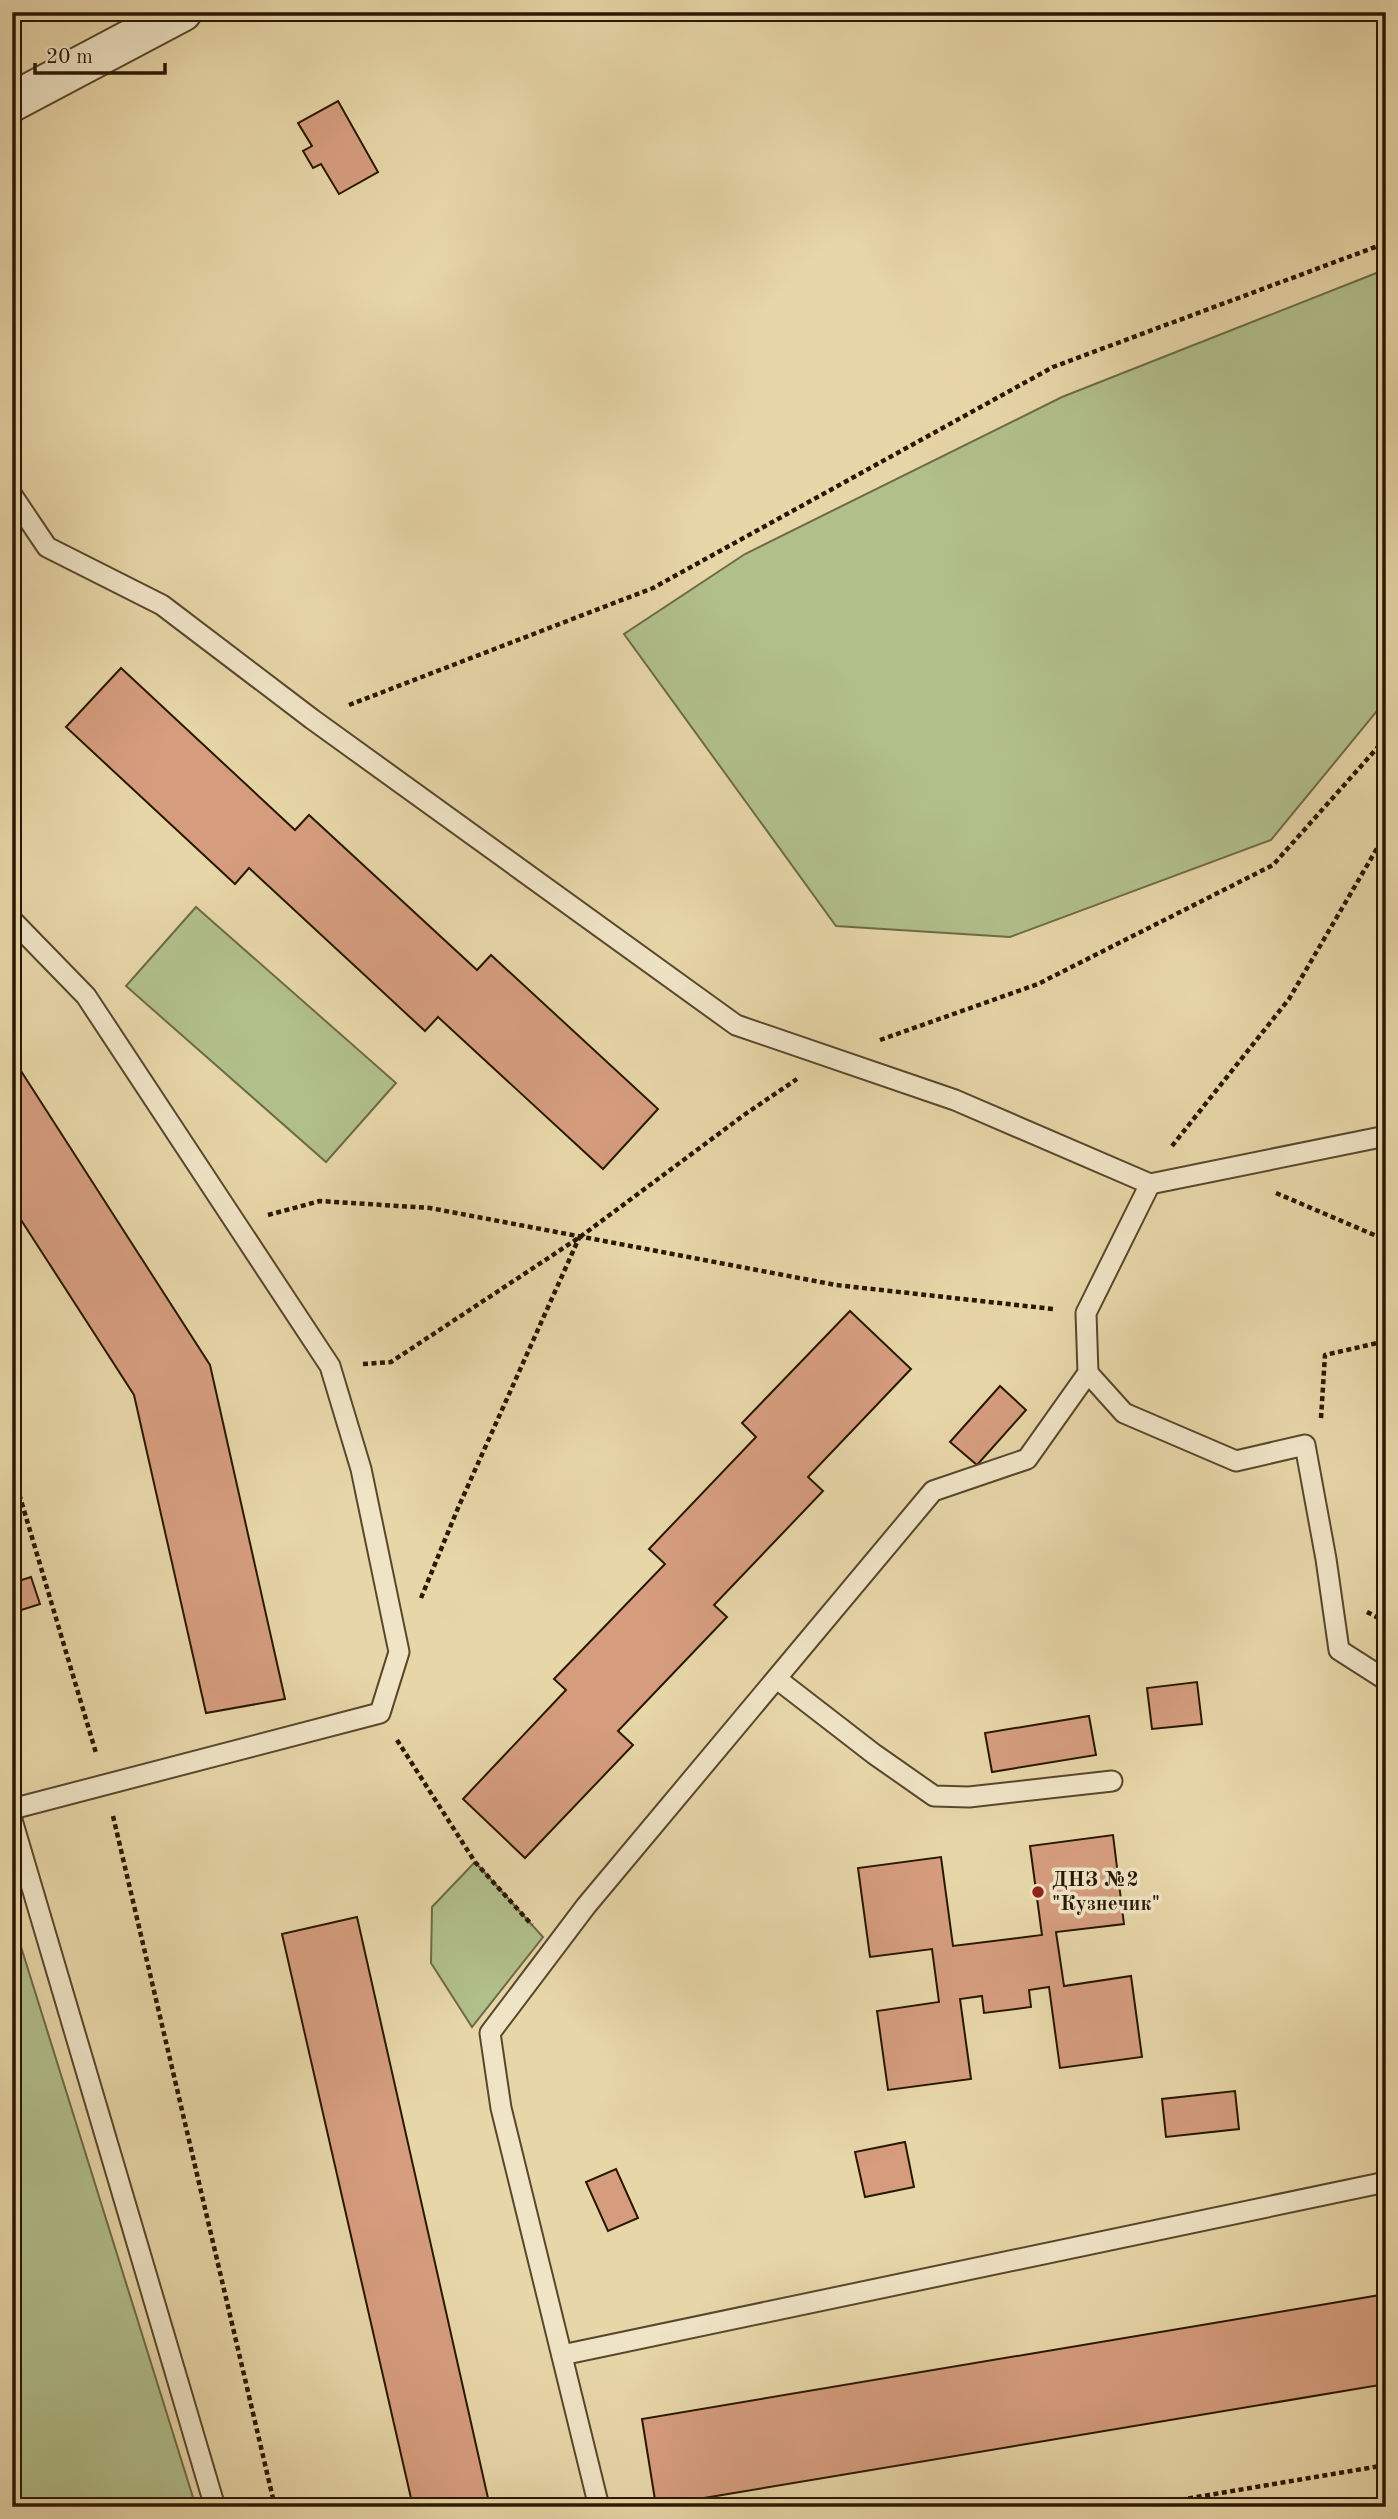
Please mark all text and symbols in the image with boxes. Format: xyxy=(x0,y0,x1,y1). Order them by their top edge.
scale bar xyxy=(35,32,164,76)
text: 20 m xyxy=(46,47,93,68)
place label: ДНЗ №2 "Кузнечик" xyxy=(1052,1870,1160,1915)
marker: ДНЗ №2 "Кузнечик" xyxy=(1030,1884,1046,1900)

